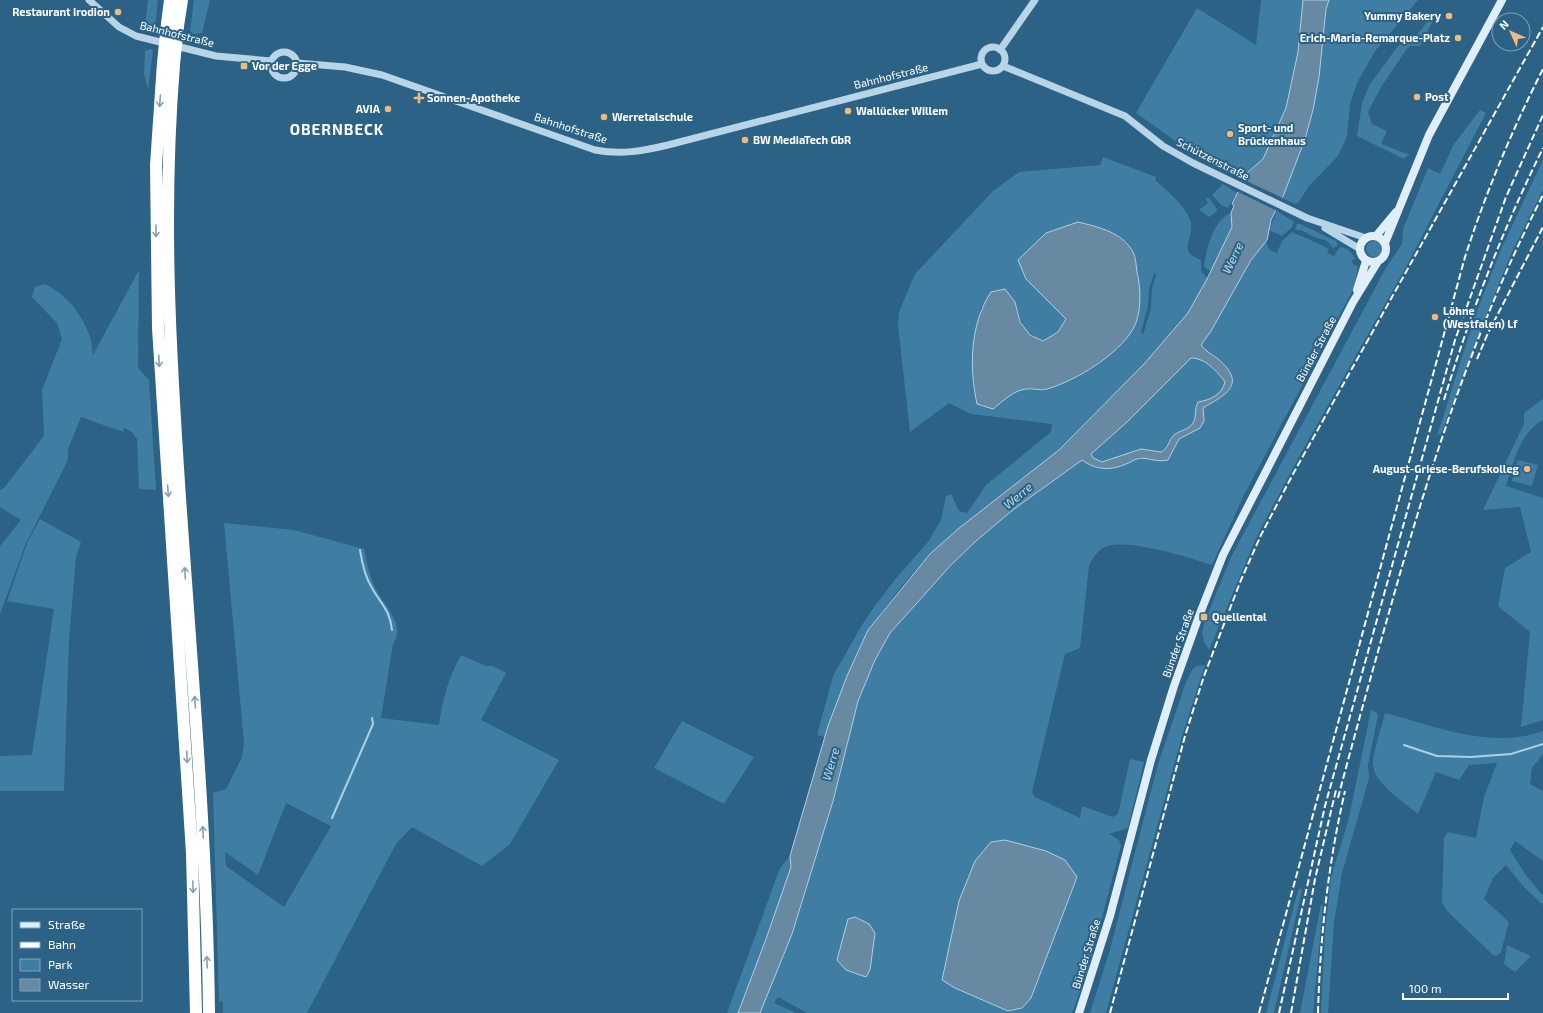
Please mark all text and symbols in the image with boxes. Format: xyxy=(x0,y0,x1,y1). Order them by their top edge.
place label: Restaurant Irodion xyxy=(12,5,110,18)
marker: Restaurant Irodion xyxy=(113,7,123,17)
place label: Yummy Bakery xyxy=(1364,9,1442,23)
marker: Yummy Bakery xyxy=(1444,11,1454,21)
north arrow xyxy=(1491,12,1531,52)
text: N xyxy=(1496,17,1511,32)
street label: Bahnhofstraße xyxy=(139,18,216,49)
place label: Erich-Maria-Remarque-Platz xyxy=(1300,31,1450,44)
marker: Erich-Maria-Remarque-Platz xyxy=(1453,33,1463,43)
place label: Vor der Egge xyxy=(252,59,317,72)
street label: Bahnhofstraße xyxy=(852,60,929,91)
marker: Vor der Egge xyxy=(239,61,249,71)
place label: Post xyxy=(1425,90,1449,103)
place label: Sonnen-Apotheke xyxy=(427,91,520,104)
marker: Post xyxy=(1412,92,1422,102)
marker: Sonnen-Apotheke xyxy=(414,93,424,103)
one-way arrow xyxy=(157,94,164,107)
place label: AVIA xyxy=(356,102,381,115)
marker: AVIA xyxy=(383,104,393,114)
place label: Wallücker Willem xyxy=(856,104,948,117)
marker: Wallücker Willem xyxy=(843,106,853,116)
street label: Bahnhofstraße xyxy=(533,110,609,145)
place label: Werretalschule xyxy=(612,110,693,123)
marker: Werretalschule xyxy=(599,112,609,122)
district label: OBERNBECK xyxy=(290,120,384,138)
place label: Sport- und Brückenhaus xyxy=(1238,121,1306,147)
marker: Sport- und Brückenhaus xyxy=(1225,129,1235,139)
place label: BW MediaTech GbR xyxy=(753,133,851,146)
marker: BW MediaTech GbR xyxy=(740,135,750,145)
street label: Schützenstraße xyxy=(1175,135,1252,183)
one-way arrow xyxy=(152,224,160,237)
water label: Werre xyxy=(1219,239,1246,276)
place label: Löhne (Westfalen) Lf xyxy=(1443,304,1518,330)
marker: Löhne (Westfalen) Lf xyxy=(1430,312,1440,322)
street label: Bünder Straße xyxy=(1293,314,1338,384)
one-way arrow xyxy=(156,354,163,367)
place label: August-Griese-Berufskolleg xyxy=(1373,462,1520,475)
marker: August-Griese-Berufskolleg xyxy=(1522,464,1532,474)
water label: Werre xyxy=(1000,479,1035,511)
one-way arrow xyxy=(165,484,172,497)
one-way arrow xyxy=(182,567,189,580)
street label: Bünder Straße xyxy=(1159,607,1196,679)
place label: Quellental xyxy=(1212,610,1267,624)
marker: Quellental xyxy=(1199,612,1209,622)
one-way arrow xyxy=(192,696,199,709)
water label: Werre xyxy=(819,745,842,782)
one-way arrow xyxy=(183,750,190,763)
one-way arrow xyxy=(199,826,206,839)
one-way arrow xyxy=(189,880,197,893)
legend xyxy=(12,909,142,1001)
text: Straße xyxy=(48,917,85,931)
street label: Bünder Straße xyxy=(1069,917,1102,990)
text: Bahn xyxy=(48,937,76,951)
one-way arrow xyxy=(203,956,211,969)
text: Park xyxy=(48,957,73,971)
scale bar xyxy=(1403,975,1508,1001)
text: Wasser xyxy=(48,977,89,991)
text: 100 m xyxy=(1409,981,1441,995)

